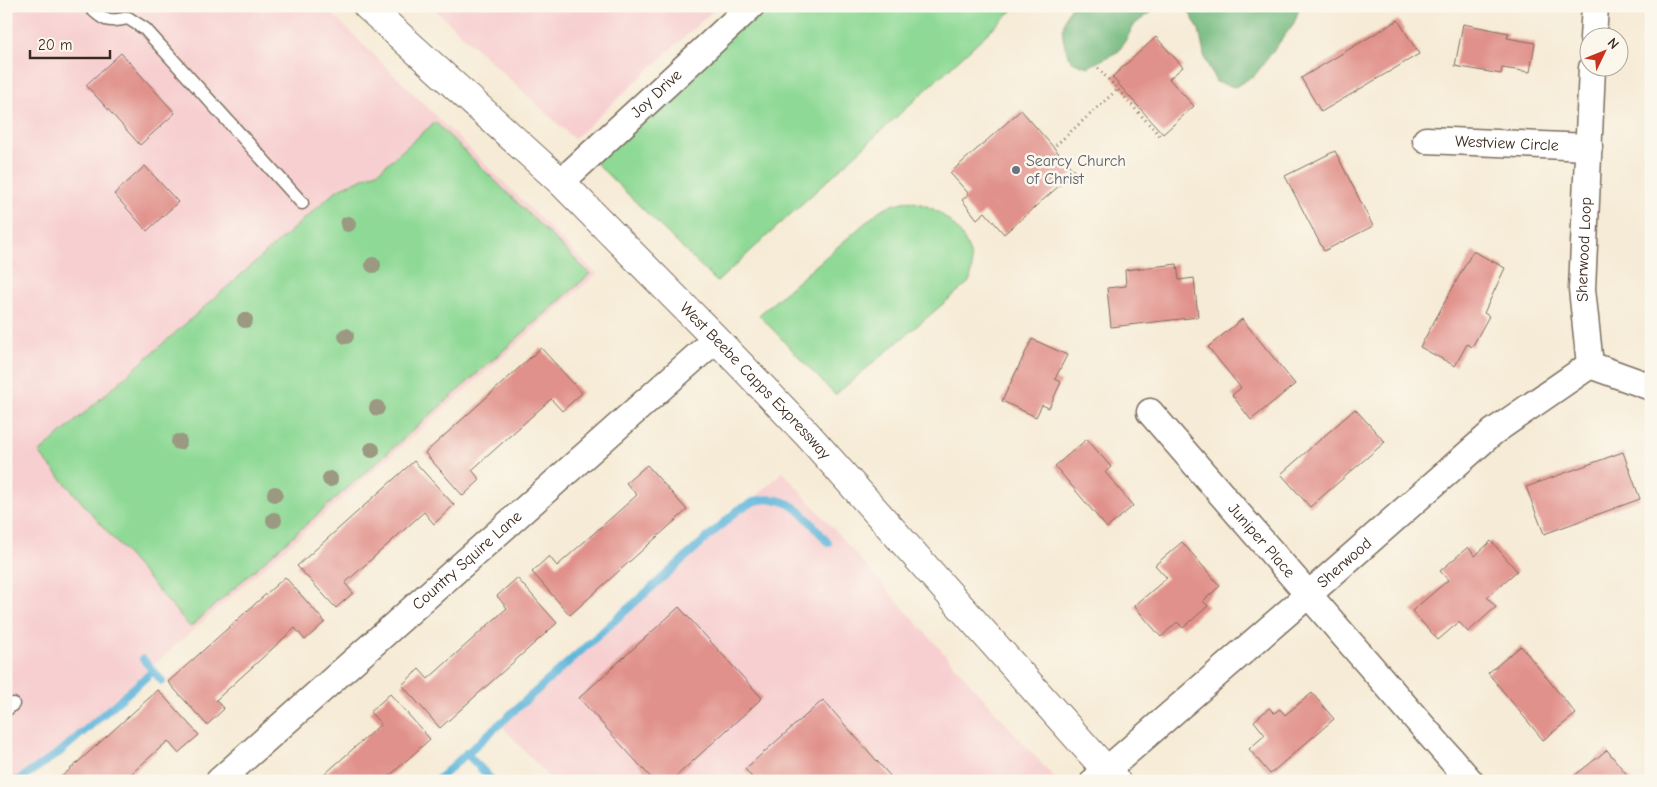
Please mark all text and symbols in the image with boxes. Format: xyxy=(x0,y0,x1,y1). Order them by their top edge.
scale bar xyxy=(30,28,110,60)
north arrow xyxy=(1580,28,1630,78)
text: N xyxy=(1604,34,1622,53)
text: 20 m xyxy=(38,36,72,54)
street label: Joy Drive xyxy=(627,66,685,122)
street label: Westview Circle xyxy=(1455,132,1559,155)
place label: Searcy Church of Christ xyxy=(1026,152,1126,188)
marker: Searcy Church of Christ xyxy=(1010,164,1022,176)
street label: Sherwood Loop xyxy=(1573,197,1595,303)
street label: West Beebe Capps Expressway xyxy=(676,299,835,464)
street label: Juniper Place xyxy=(1224,500,1299,581)
street label: Country Squire Lane xyxy=(409,507,525,614)
street label: Sherwood xyxy=(1313,534,1375,592)

